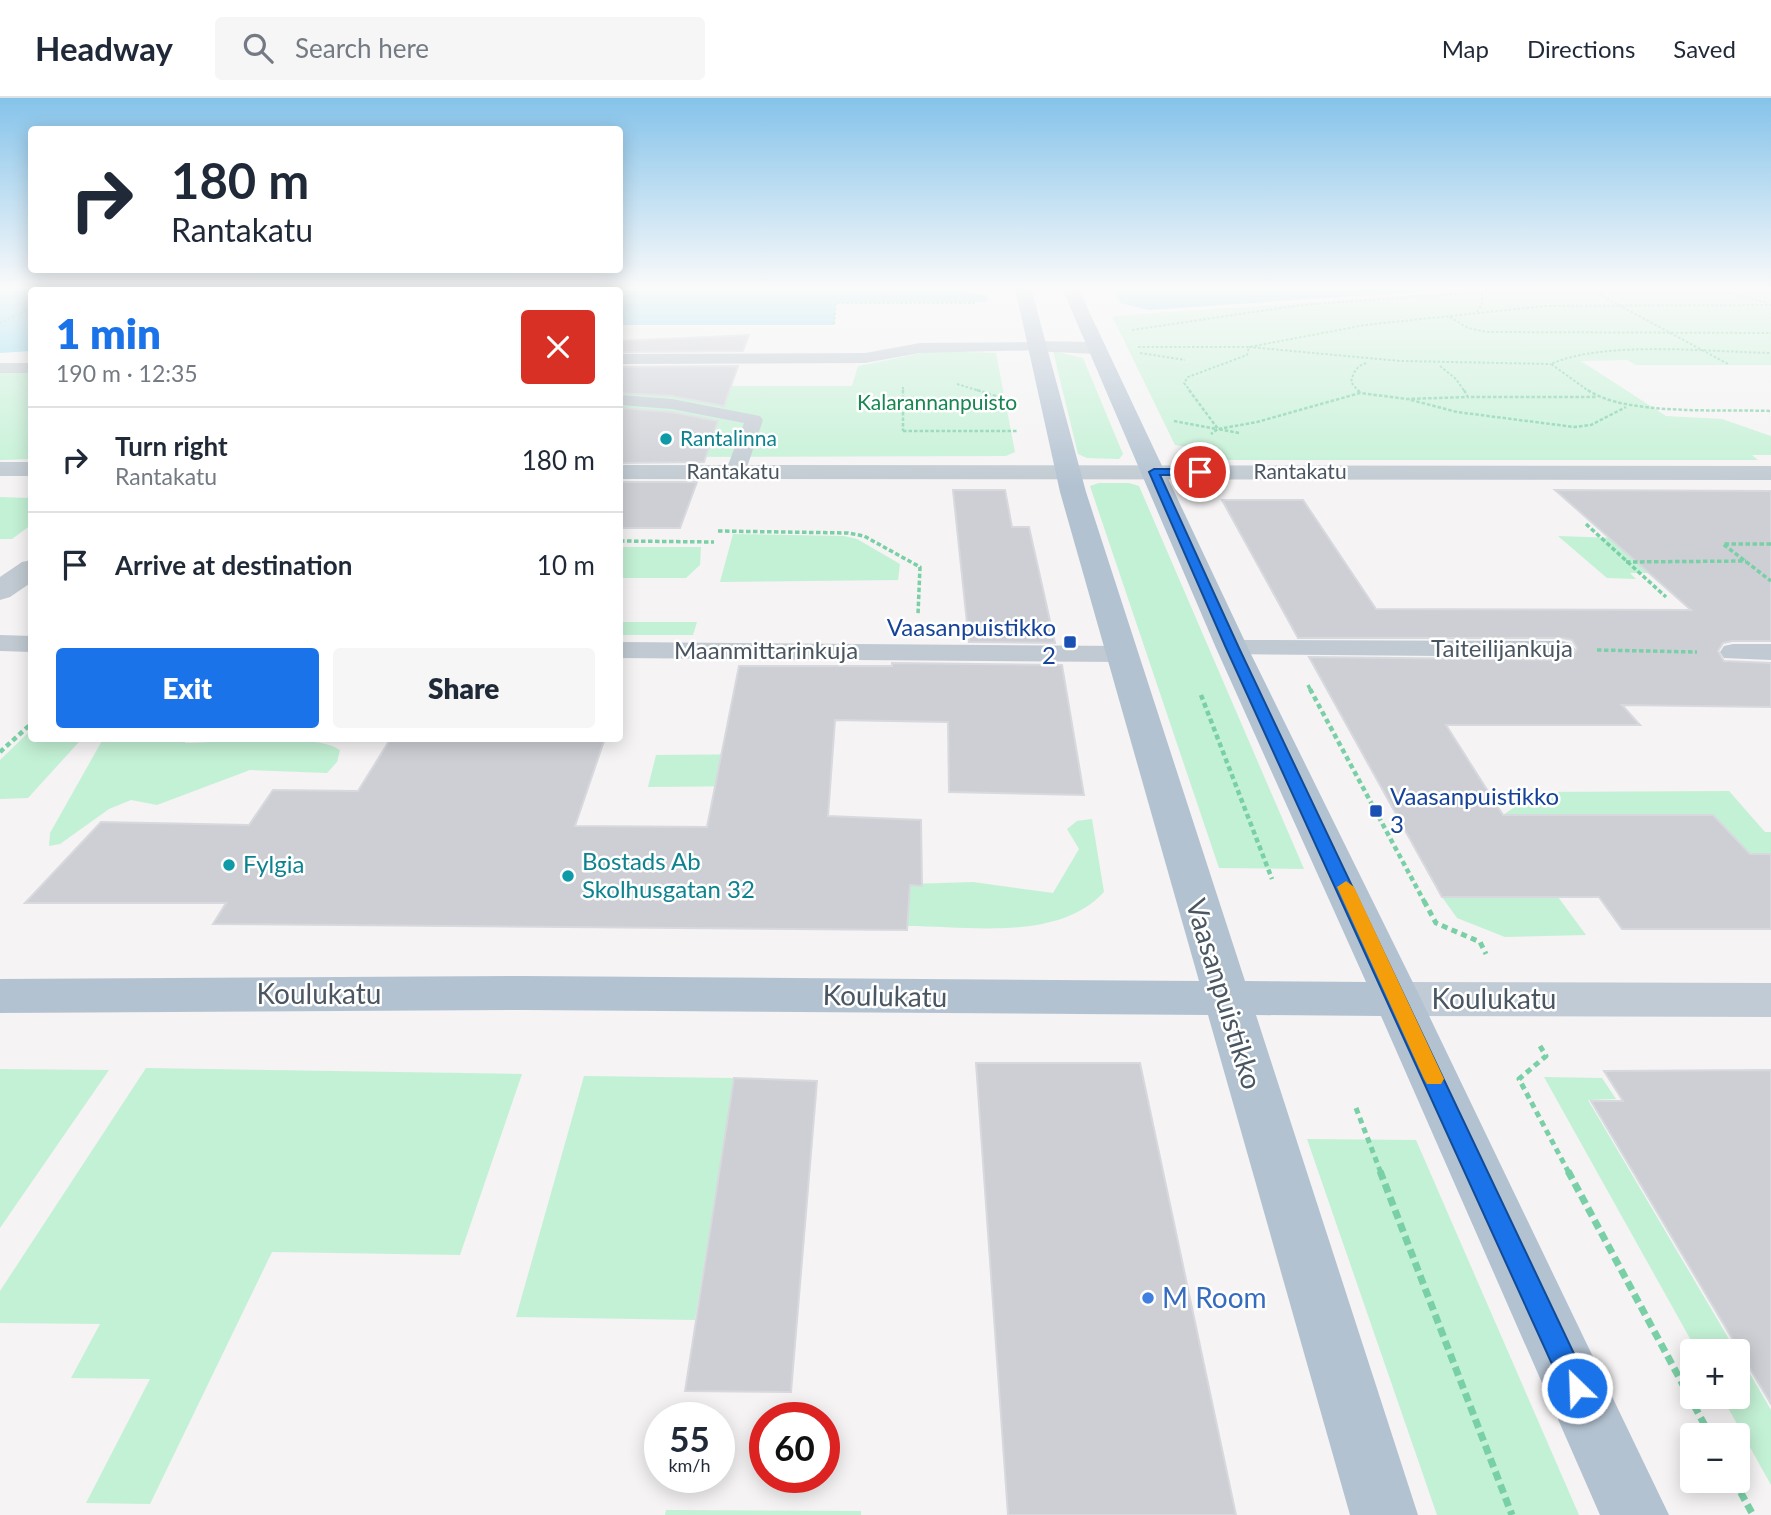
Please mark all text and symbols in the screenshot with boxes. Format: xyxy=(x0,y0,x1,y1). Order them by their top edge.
search box xyxy=(215,17,705,80)
text: Headway xyxy=(35,28,173,68)
icon: search xyxy=(239,29,277,67)
text: Search here xyxy=(295,32,429,64)
text: Map xyxy=(1442,34,1489,63)
text: Directions xyxy=(1527,34,1635,63)
text: Saved xyxy=(1673,34,1736,63)
text: 180 m xyxy=(171,151,309,209)
icon: right xyxy=(56,154,147,245)
text: Rantakatu xyxy=(171,210,313,249)
text: 1 min xyxy=(56,308,161,358)
button: close xyxy=(521,310,595,384)
text: 190 m · 12:35 xyxy=(56,359,198,387)
park label: Kalarannanpuisto xyxy=(857,389,1017,414)
place label: Rantalinna xyxy=(680,425,777,450)
text: Turn right xyxy=(115,430,228,462)
marker: Rantalinna xyxy=(658,431,674,447)
icon: right xyxy=(56,441,94,479)
pin xyxy=(1170,442,1230,502)
text: 180 m xyxy=(522,444,595,476)
icon: arrive xyxy=(1181,453,1219,491)
street label: Rantakatu xyxy=(686,458,780,483)
street label: Rantakatu xyxy=(1253,458,1347,483)
text: Rantakatu xyxy=(115,462,217,490)
icon: arrive xyxy=(56,546,94,584)
text: Arrive at destination xyxy=(115,549,352,581)
text: 10 m xyxy=(537,549,595,581)
place label: Vaasanpuistikko 2 xyxy=(887,612,1056,669)
street label: Taiteilijankuja xyxy=(1431,633,1573,662)
marker: Vaasanpuistikko 2 xyxy=(1062,634,1078,650)
street label: Maanmittarinkuja xyxy=(674,635,858,664)
button: Exit xyxy=(56,648,319,728)
button: Share xyxy=(333,648,595,728)
place label: Vaasanpuistikko 3 xyxy=(1390,781,1559,838)
marker: Vaasanpuistikko 3 xyxy=(1368,803,1384,819)
place label: Bostads Ab Skolhusgatan 32 xyxy=(582,846,755,903)
place label: Fylgia xyxy=(243,849,304,878)
marker: Fylgia xyxy=(221,857,237,873)
marker: Bostads Ab Skolhusgatan 32 xyxy=(560,868,576,884)
street label: Vaasanpuistikko xyxy=(1180,894,1270,1093)
street label: Koulukatu xyxy=(257,976,381,1010)
street label: Koulukatu xyxy=(822,977,948,1013)
street label: Koulukatu xyxy=(1432,981,1556,1015)
place label: M Room xyxy=(1162,1280,1267,1314)
marker: M Room xyxy=(1140,1290,1156,1306)
map controls xyxy=(1680,1339,1750,1493)
button: + xyxy=(1680,1339,1750,1409)
position arrow xyxy=(1540,1351,1614,1425)
speed limit sign: 60 xyxy=(749,1402,840,1493)
text: 55 xyxy=(669,1417,710,1459)
button: − xyxy=(1680,1423,1750,1493)
text: km/h xyxy=(668,1454,711,1476)

